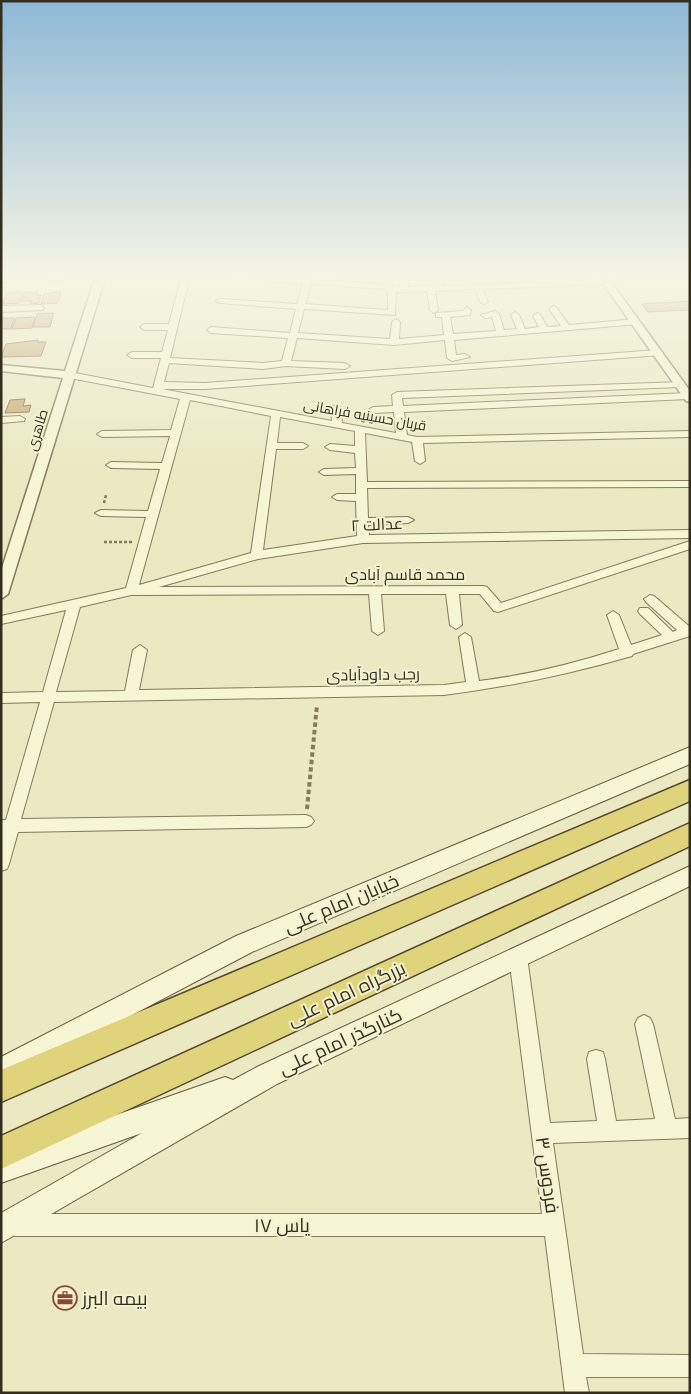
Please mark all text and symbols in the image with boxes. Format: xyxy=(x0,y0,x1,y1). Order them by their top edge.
street label: قربان حسینیه فراهانی xyxy=(302,394,428,436)
street label: طاهری xyxy=(21,407,53,453)
street label: عدالت ۲ xyxy=(350,512,404,536)
street label: محمد قاسم آبادی xyxy=(345,563,465,586)
street label: رجب داودآبادی xyxy=(326,662,420,686)
street label: خیابان امام علی xyxy=(279,867,403,940)
street label: بزرگراه امام علی xyxy=(282,954,410,1033)
street label: کنارگذر امام علی xyxy=(274,1001,406,1082)
street label: فردوس ۳ xyxy=(530,1135,566,1215)
street label: یاس ۱۷ xyxy=(254,1212,310,1238)
office icon: بیمه البرز xyxy=(52,1285,78,1311)
place label: بیمه البرز xyxy=(81,1285,148,1311)

